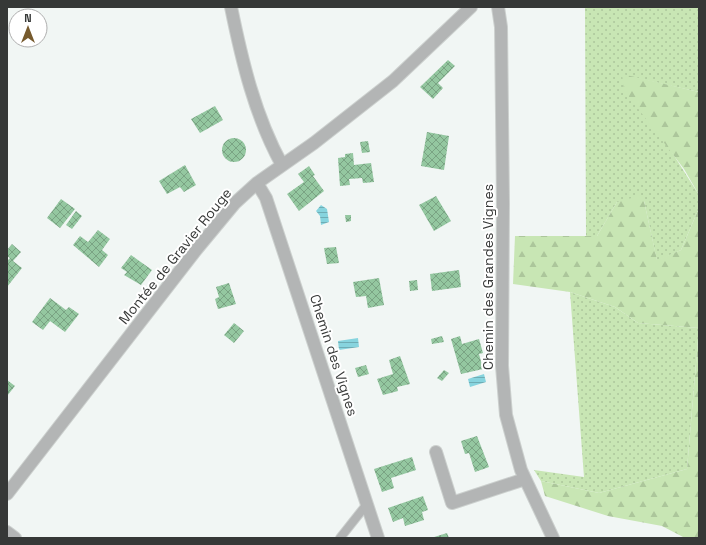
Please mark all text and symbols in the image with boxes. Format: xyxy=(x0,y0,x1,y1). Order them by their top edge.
north arrow xyxy=(8,8,48,48)
text: N xyxy=(24,11,32,25)
street label: Montée de Gravier Rouge xyxy=(115,184,235,328)
street label: Chemin des Grandes Vignes xyxy=(479,184,497,370)
street label: Chemin des Vignes xyxy=(306,292,362,418)

